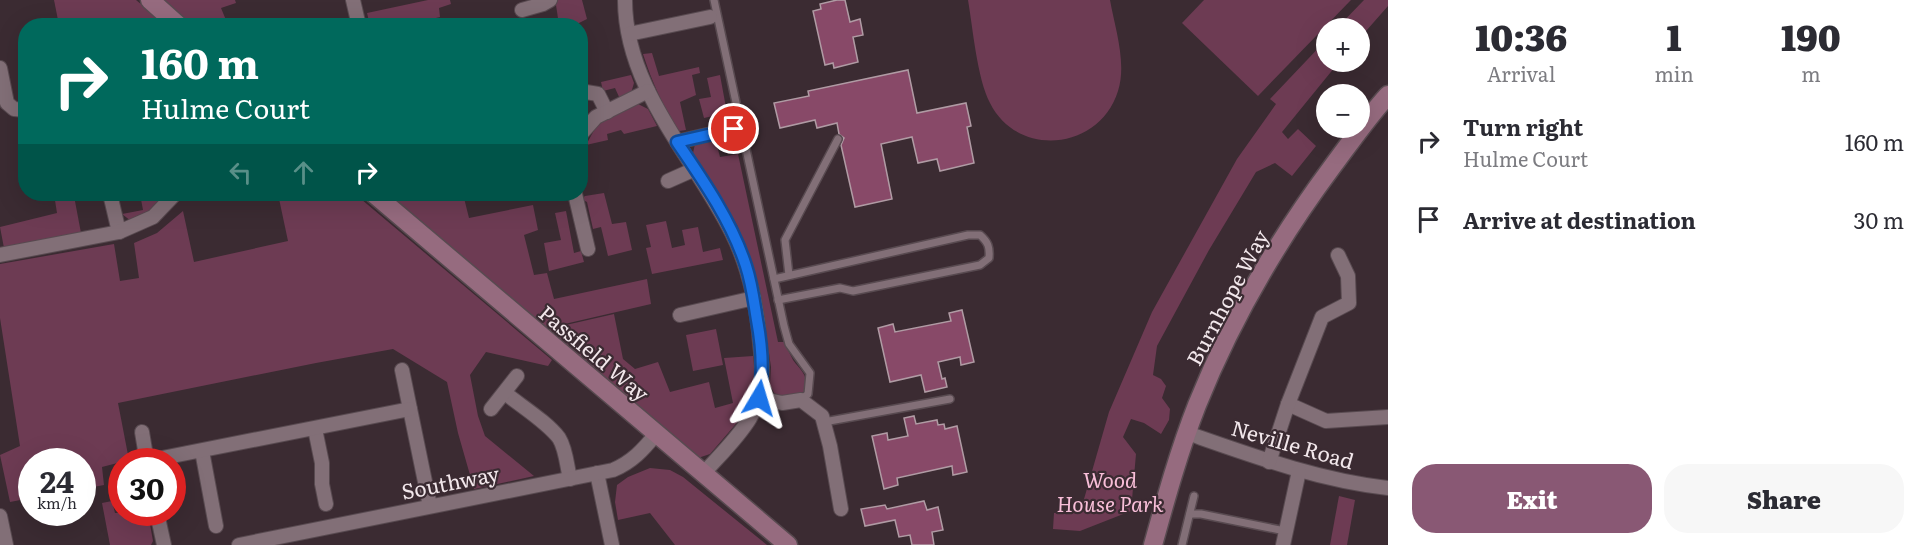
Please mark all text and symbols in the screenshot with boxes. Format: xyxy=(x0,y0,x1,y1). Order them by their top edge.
text: 10:36 xyxy=(1475,9,1567,62)
text: 1 xyxy=(1667,9,1682,62)
text: 190 xyxy=(1781,9,1841,62)
map controls xyxy=(1316,18,1370,138)
button: + xyxy=(1316,18,1370,72)
text: 160 m xyxy=(141,30,259,92)
icon: right xyxy=(42,42,120,120)
text: Arrival xyxy=(1487,58,1555,88)
text: min xyxy=(1654,58,1694,88)
text: m xyxy=(1801,58,1821,88)
button: − xyxy=(1316,84,1370,138)
text: Hulme Court xyxy=(141,87,310,127)
pin xyxy=(708,103,759,154)
text: Turn right xyxy=(1463,110,1583,143)
icon: arrive xyxy=(717,112,750,145)
icon: right xyxy=(1412,125,1445,158)
text: 160 m xyxy=(1845,125,1904,158)
text: Hulme Court xyxy=(1463,143,1588,173)
icon: left xyxy=(224,156,257,189)
icon: ahead xyxy=(287,156,320,189)
icon: right xyxy=(350,156,383,189)
icon: arrive xyxy=(1412,203,1445,236)
text: Arrive at destination xyxy=(1463,203,1696,236)
text: 30 m xyxy=(1854,203,1904,236)
street label: Burnhope Way xyxy=(1177,223,1275,370)
street label: Passfield Way xyxy=(533,297,658,408)
position arrow xyxy=(727,366,791,430)
street label: Neville Road xyxy=(1228,411,1358,475)
speed limit sign: 30 xyxy=(108,448,186,526)
street label: Southway xyxy=(398,456,503,506)
text: 24 xyxy=(40,458,74,502)
park label: Wood House Park xyxy=(1056,463,1164,518)
button: Exit xyxy=(1412,464,1652,533)
button: Share xyxy=(1664,464,1904,533)
text: km/h xyxy=(37,491,77,514)

